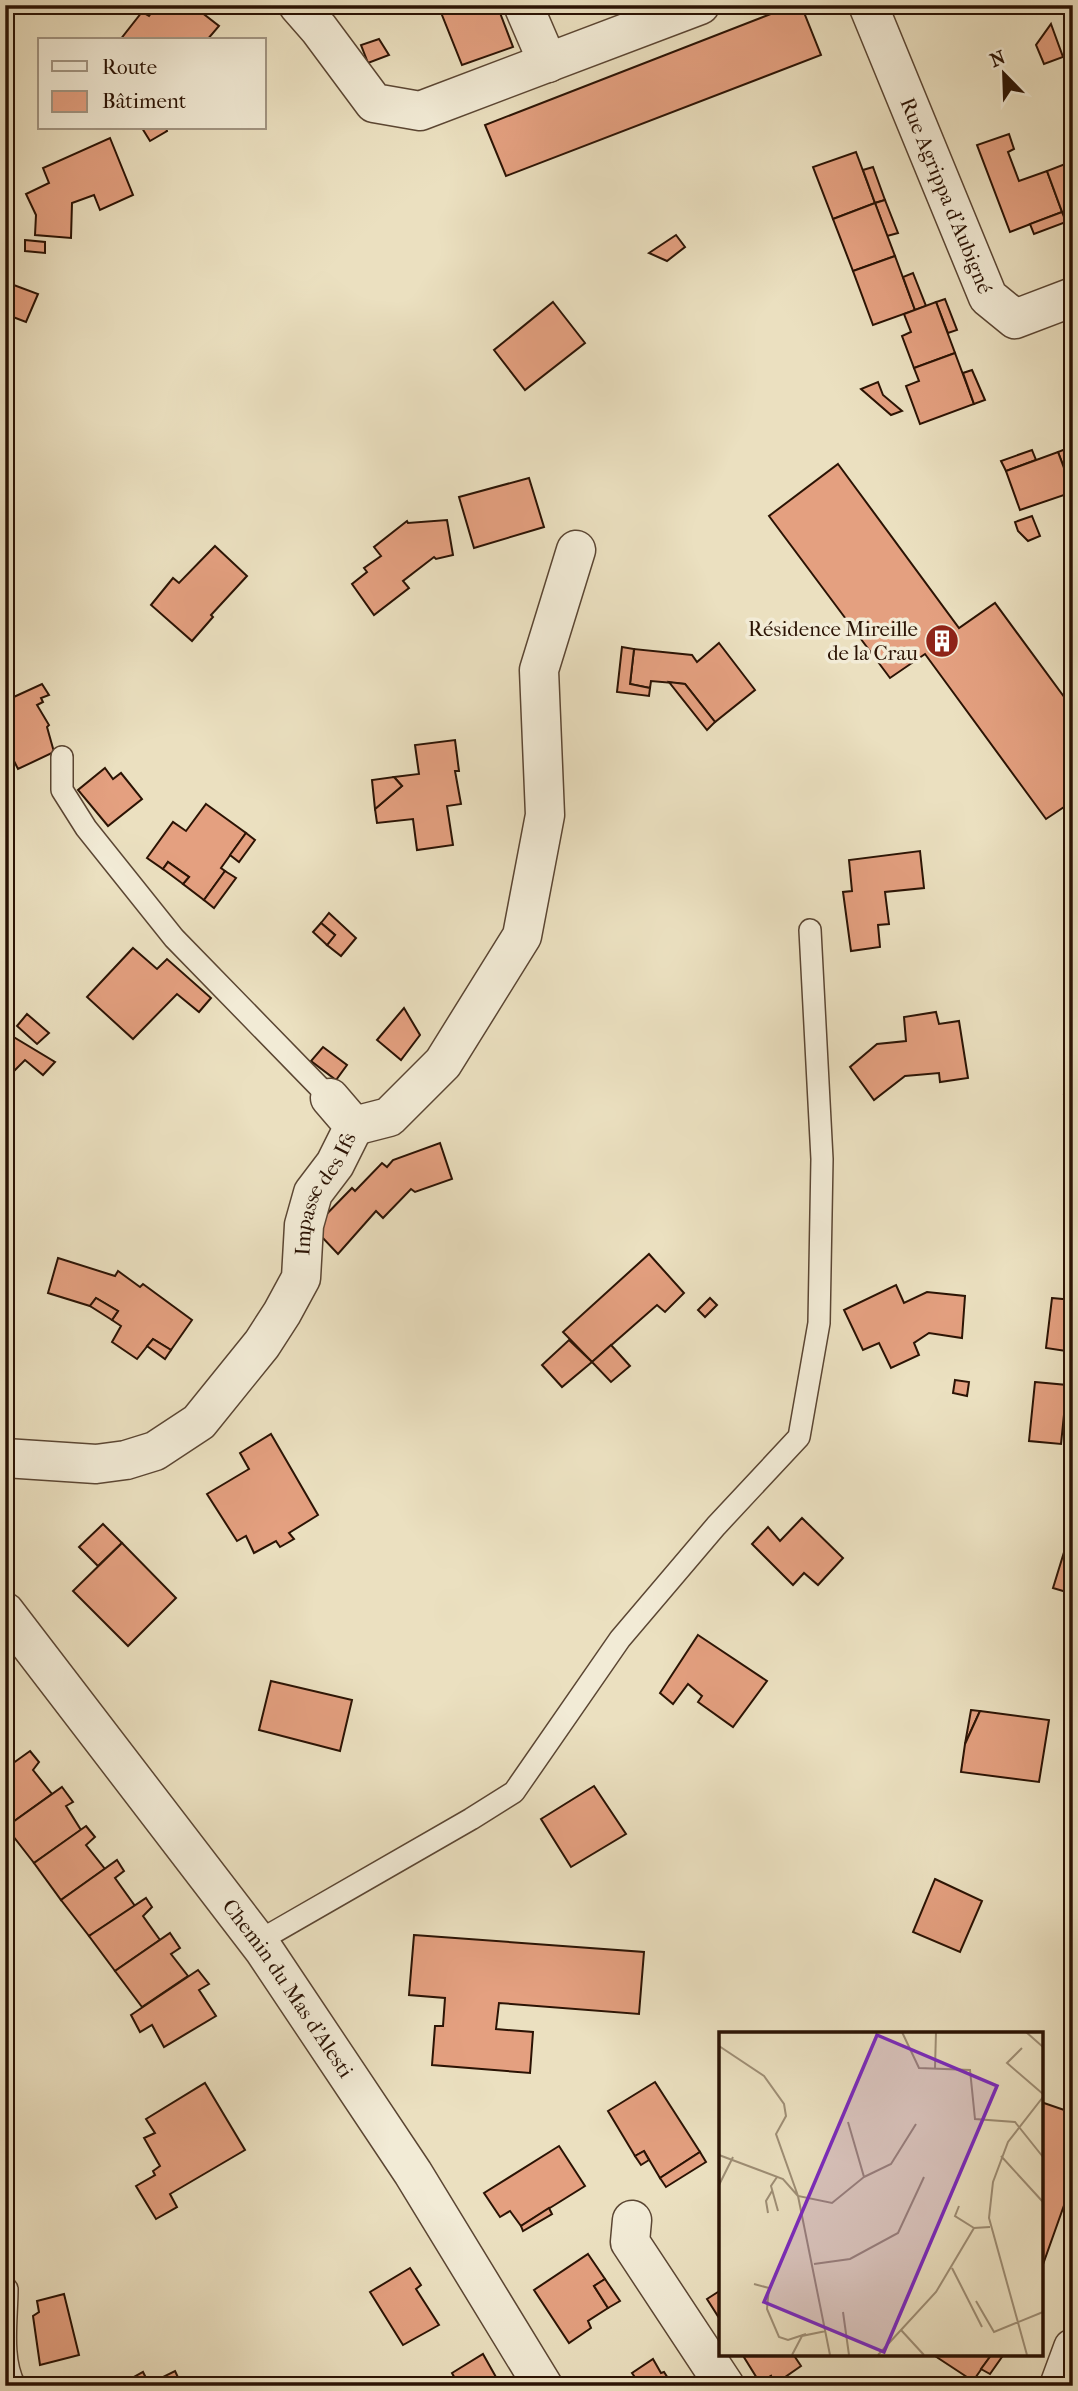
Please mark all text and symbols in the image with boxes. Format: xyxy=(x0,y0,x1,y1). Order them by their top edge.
legend xyxy=(38,38,266,130)
north arrow xyxy=(970,38,1040,108)
text: N xyxy=(987,46,1009,72)
text: Route xyxy=(102,55,157,79)
text: Bâtiment xyxy=(102,89,187,113)
street label: Rue Agrippa d'Aubigné xyxy=(895,94,997,297)
place label: Résidence Mireille de la Crau xyxy=(748,617,918,665)
building icon: Résidence Mireille de la Crau xyxy=(923,622,961,660)
street label: Impasse des Ifs xyxy=(290,1128,361,1256)
street label: Chemin du Mas d'Alesti xyxy=(218,1895,358,2082)
inset map xyxy=(719,2032,1043,2356)

